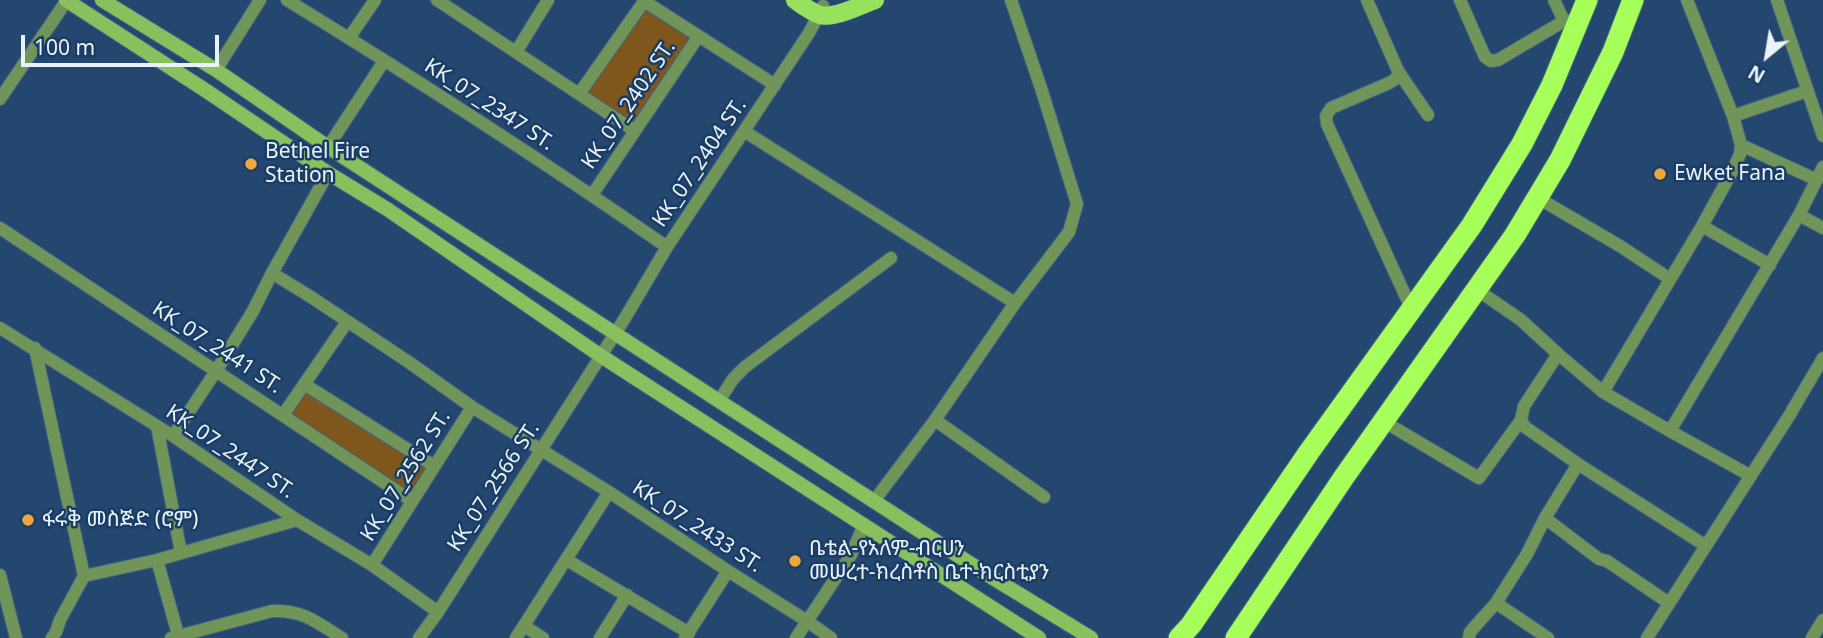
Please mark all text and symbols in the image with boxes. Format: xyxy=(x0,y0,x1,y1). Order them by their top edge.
scale bar xyxy=(24,21,222,65)
north arrow xyxy=(1732,21,1802,91)
text: 100 m xyxy=(34,33,95,61)
street label: KK_07_2402 ST. xyxy=(577,36,681,174)
street label: KK_07_2347 ST. xyxy=(419,54,559,156)
text: N xyxy=(1743,59,1770,89)
street label: KK_07_2404 ST. xyxy=(648,94,752,232)
place label: Bethel Fire Station xyxy=(265,139,370,189)
marker: Bethel Fire Station xyxy=(243,156,259,172)
place label: Ewket Fana xyxy=(1674,161,1786,187)
marker: Ewket Fana xyxy=(1652,166,1668,182)
street label: KK_07_2441 ST. xyxy=(147,297,287,399)
street label: KK_07_2447 ST. xyxy=(161,400,299,504)
street label: KK_07_2562 ST. xyxy=(356,406,456,546)
street label: KK_07_2566 ST. xyxy=(443,417,545,557)
street label: KK_07_2433 ST. xyxy=(627,476,767,578)
place label: ፋሩቅ መስጅድ (ሮም) xyxy=(42,507,198,533)
marker: ፋሩቅ መስጅድ (ሮም) xyxy=(20,512,36,528)
place label: ቤቴል-የአለም-ብርሀን መሠረተ-ክረስቶስ ቤተ-ክርስቲያን xyxy=(809,536,1049,586)
marker: ቤቴል-የአለም-ብርሀን መሠረተ-ክረስቶስ ቤተ-ክርስቲያን xyxy=(787,553,803,569)

